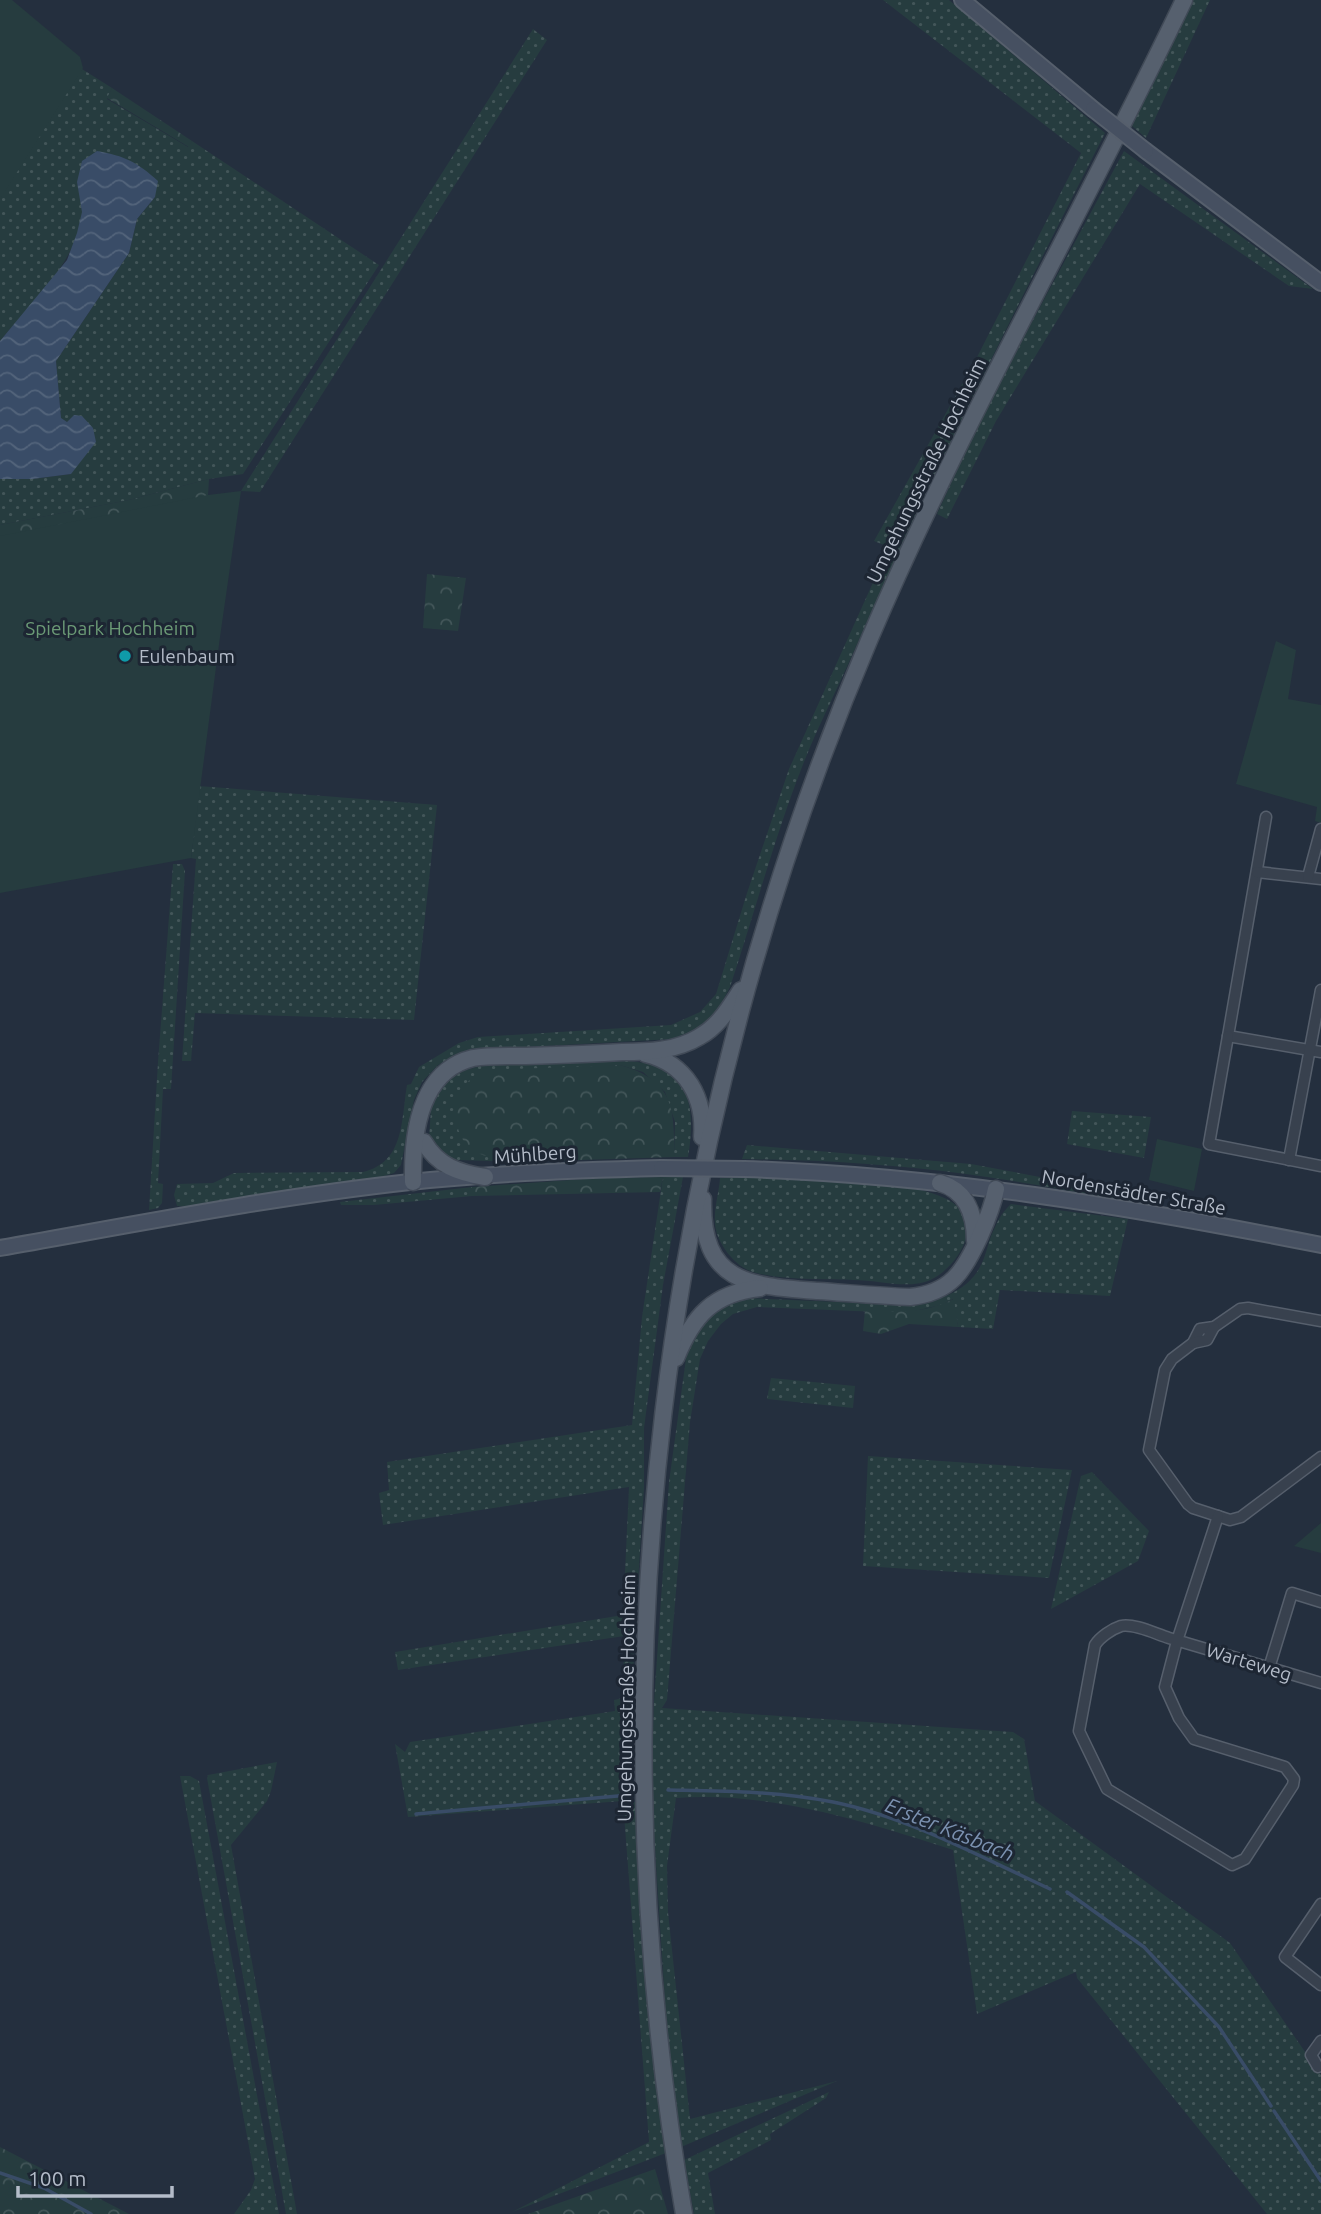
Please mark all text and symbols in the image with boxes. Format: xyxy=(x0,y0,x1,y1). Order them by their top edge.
street label: Umgehungsstraße Hochheim xyxy=(862,354,990,586)
park label: Spielpark Hochheim xyxy=(25,617,195,639)
place label: Eulenbaum xyxy=(139,645,235,667)
marker: Eulenbaum xyxy=(117,648,133,664)
street label: Mühlberg xyxy=(493,1140,577,1168)
street label: Nordenstädter Straße xyxy=(1040,1165,1228,1219)
street label: Umgehungsstraße Hochheim xyxy=(613,1574,639,1822)
street label: Warteweg xyxy=(1204,1639,1294,1685)
water label: Erster Käsbach xyxy=(882,1792,1018,1866)
scale bar xyxy=(18,2154,172,2198)
text: 100 m xyxy=(28,2166,86,2190)

